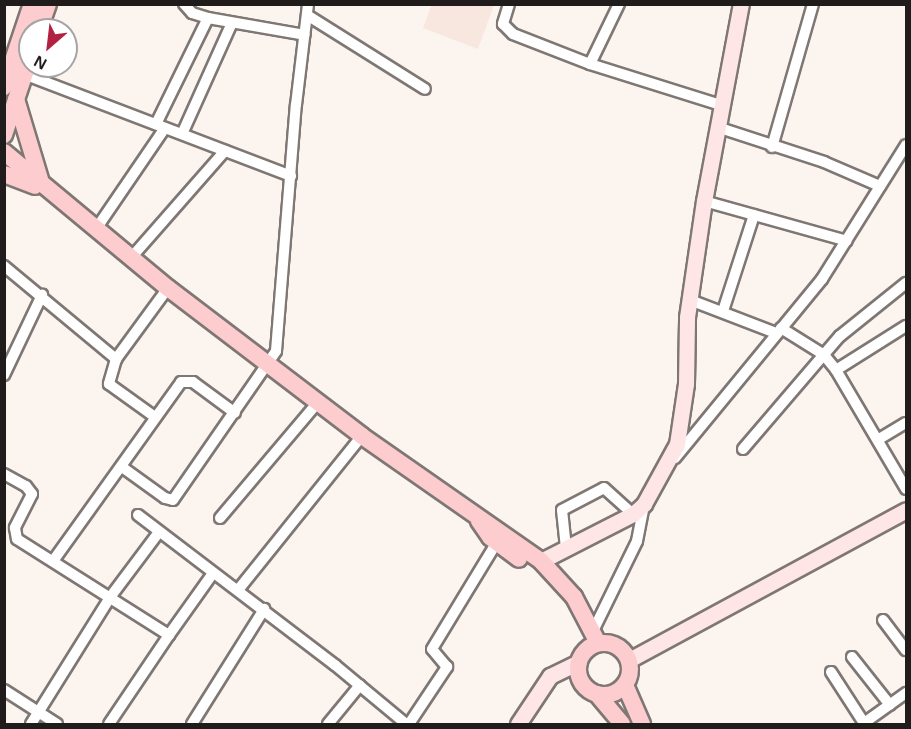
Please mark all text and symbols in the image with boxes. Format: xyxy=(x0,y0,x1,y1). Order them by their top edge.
north arrow xyxy=(18,18,78,78)
text: N xyxy=(31,52,49,73)

